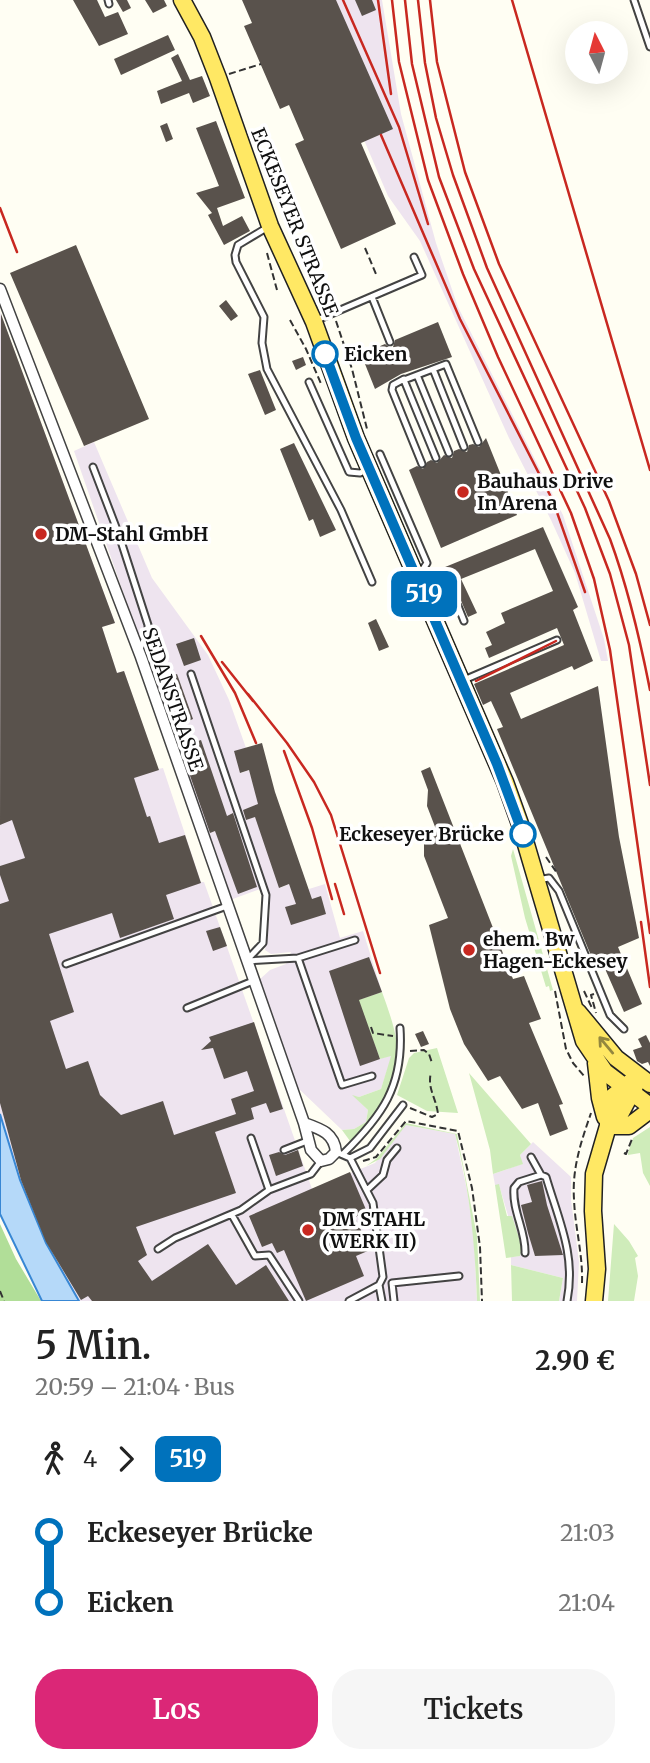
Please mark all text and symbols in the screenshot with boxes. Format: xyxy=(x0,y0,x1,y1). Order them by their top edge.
north arrow xyxy=(565,21,628,84)
map controls xyxy=(565,21,628,84)
street label: ECKESEYER STRASSE xyxy=(246,124,344,320)
marker: Eicken xyxy=(312,341,338,367)
place label: Eicken xyxy=(344,342,407,366)
place label: Bauhaus Drive In Arena xyxy=(477,469,613,515)
marker: Bauhaus Drive In Arena xyxy=(455,484,471,500)
place label: DM-Stahl GmbH xyxy=(55,522,208,546)
marker: DM-Stahl GmbH xyxy=(33,526,49,542)
line badge: 519 xyxy=(384,571,464,617)
text: 519 xyxy=(405,578,443,609)
street label: SEDANSTRASSE xyxy=(137,624,209,774)
marker: Eckeseyer Brücke xyxy=(510,821,536,847)
place label: Eckeseyer Brücke xyxy=(339,822,504,846)
place label: ehem. Bw Hagen-Eckesey xyxy=(483,927,628,973)
marker: ehem. Bw Hagen-Eckesey xyxy=(461,942,477,958)
one-way arrow xyxy=(598,1036,614,1054)
place label: DM STAHL (WERK II) xyxy=(322,1207,425,1253)
marker: DM STAHL (WERK II) xyxy=(300,1222,316,1238)
text: 5 Min. xyxy=(35,1322,152,1369)
text: 2.90 € xyxy=(535,1344,615,1377)
text: 20:59 – 21:04 · Bus xyxy=(35,1372,235,1401)
icon: walk xyxy=(35,1440,73,1478)
icon: forward xyxy=(107,1440,145,1478)
text: 519 xyxy=(169,1443,207,1474)
text: 4 xyxy=(83,1444,97,1473)
text: Eckeseyer Brücke xyxy=(87,1516,313,1549)
text: 21:03 xyxy=(560,1518,615,1547)
text: Eicken xyxy=(87,1586,174,1619)
text: 21:04 xyxy=(558,1588,615,1617)
button: Los xyxy=(35,1669,318,1749)
button: Tickets xyxy=(332,1669,615,1749)

